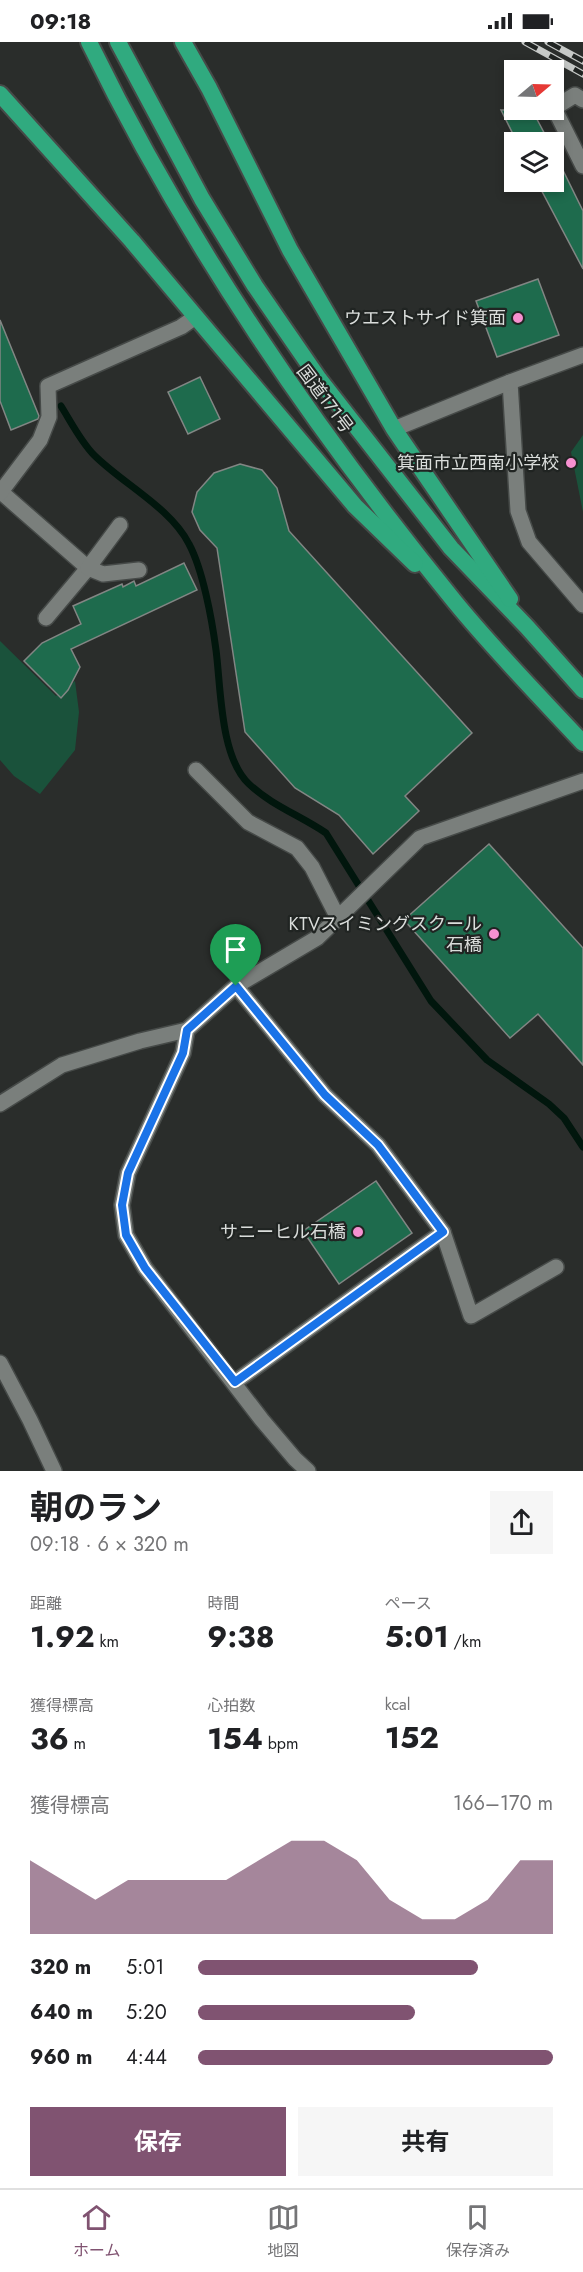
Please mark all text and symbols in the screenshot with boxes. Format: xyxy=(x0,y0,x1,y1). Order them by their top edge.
text: 09:18 xyxy=(30,5,91,37)
north arrow xyxy=(504,60,564,120)
map controls xyxy=(504,60,564,192)
button: layers xyxy=(504,132,564,192)
place label: ウエストサイド箕面 xyxy=(344,305,506,331)
marker: ウエストサイド箕面 xyxy=(511,311,525,325)
street label: 国道171号 xyxy=(291,359,359,439)
place label: 箕面市立西南小学校 xyxy=(397,450,559,476)
marker: 箕面市立西南小学校 xyxy=(564,456,578,470)
place label: KTVスイミングスクール 石橋 xyxy=(289,911,482,958)
pin xyxy=(210,924,261,986)
marker: KTVスイミングスクール 石橋 xyxy=(487,927,501,941)
icon: arrive xyxy=(219,933,252,966)
place label: サニーヒル石橋 xyxy=(220,1219,346,1245)
marker: サニーヒル石橋 xyxy=(351,1225,365,1239)
text: 朝のラン xyxy=(30,1484,162,1531)
button: share xyxy=(490,1491,553,1554)
text: 09:18 · 6 × 320 m xyxy=(30,1530,189,1559)
text: 距離 xyxy=(30,1592,62,1615)
text: 時間 xyxy=(207,1592,239,1615)
text: ペース xyxy=(385,1592,432,1615)
text: 1.92 xyxy=(30,1615,95,1658)
text: 9:38 xyxy=(207,1615,275,1658)
text: 5:01 xyxy=(385,1615,449,1658)
text: km xyxy=(95,1630,119,1653)
text: /km xyxy=(449,1630,481,1653)
text: kcal xyxy=(385,1693,410,1716)
text: 獲得標高 xyxy=(30,1694,94,1717)
text: 心拍数 xyxy=(207,1694,255,1717)
text: 152 xyxy=(385,1716,439,1759)
text: 36 xyxy=(30,1717,69,1760)
text: 154 xyxy=(207,1717,263,1760)
text: m xyxy=(69,1732,86,1755)
text: bpm xyxy=(263,1732,298,1755)
text: 166–170 m xyxy=(453,1789,553,1818)
text: 獲得標高 xyxy=(30,1791,110,1820)
text: 320 m xyxy=(30,1953,91,1982)
text: 5:01 xyxy=(126,1953,164,1982)
text: 640 m xyxy=(30,1998,93,2027)
text: 5:20 xyxy=(126,1998,167,2027)
text: 960 m xyxy=(30,2043,92,2072)
text: 4:44 xyxy=(126,2043,167,2072)
button: 保存 xyxy=(30,2107,286,2176)
button: 共有 xyxy=(298,2107,553,2176)
tab: ホーム xyxy=(73,2201,121,2262)
tab: 地図 xyxy=(267,2201,300,2262)
tab: 保存済み xyxy=(446,2201,510,2262)

